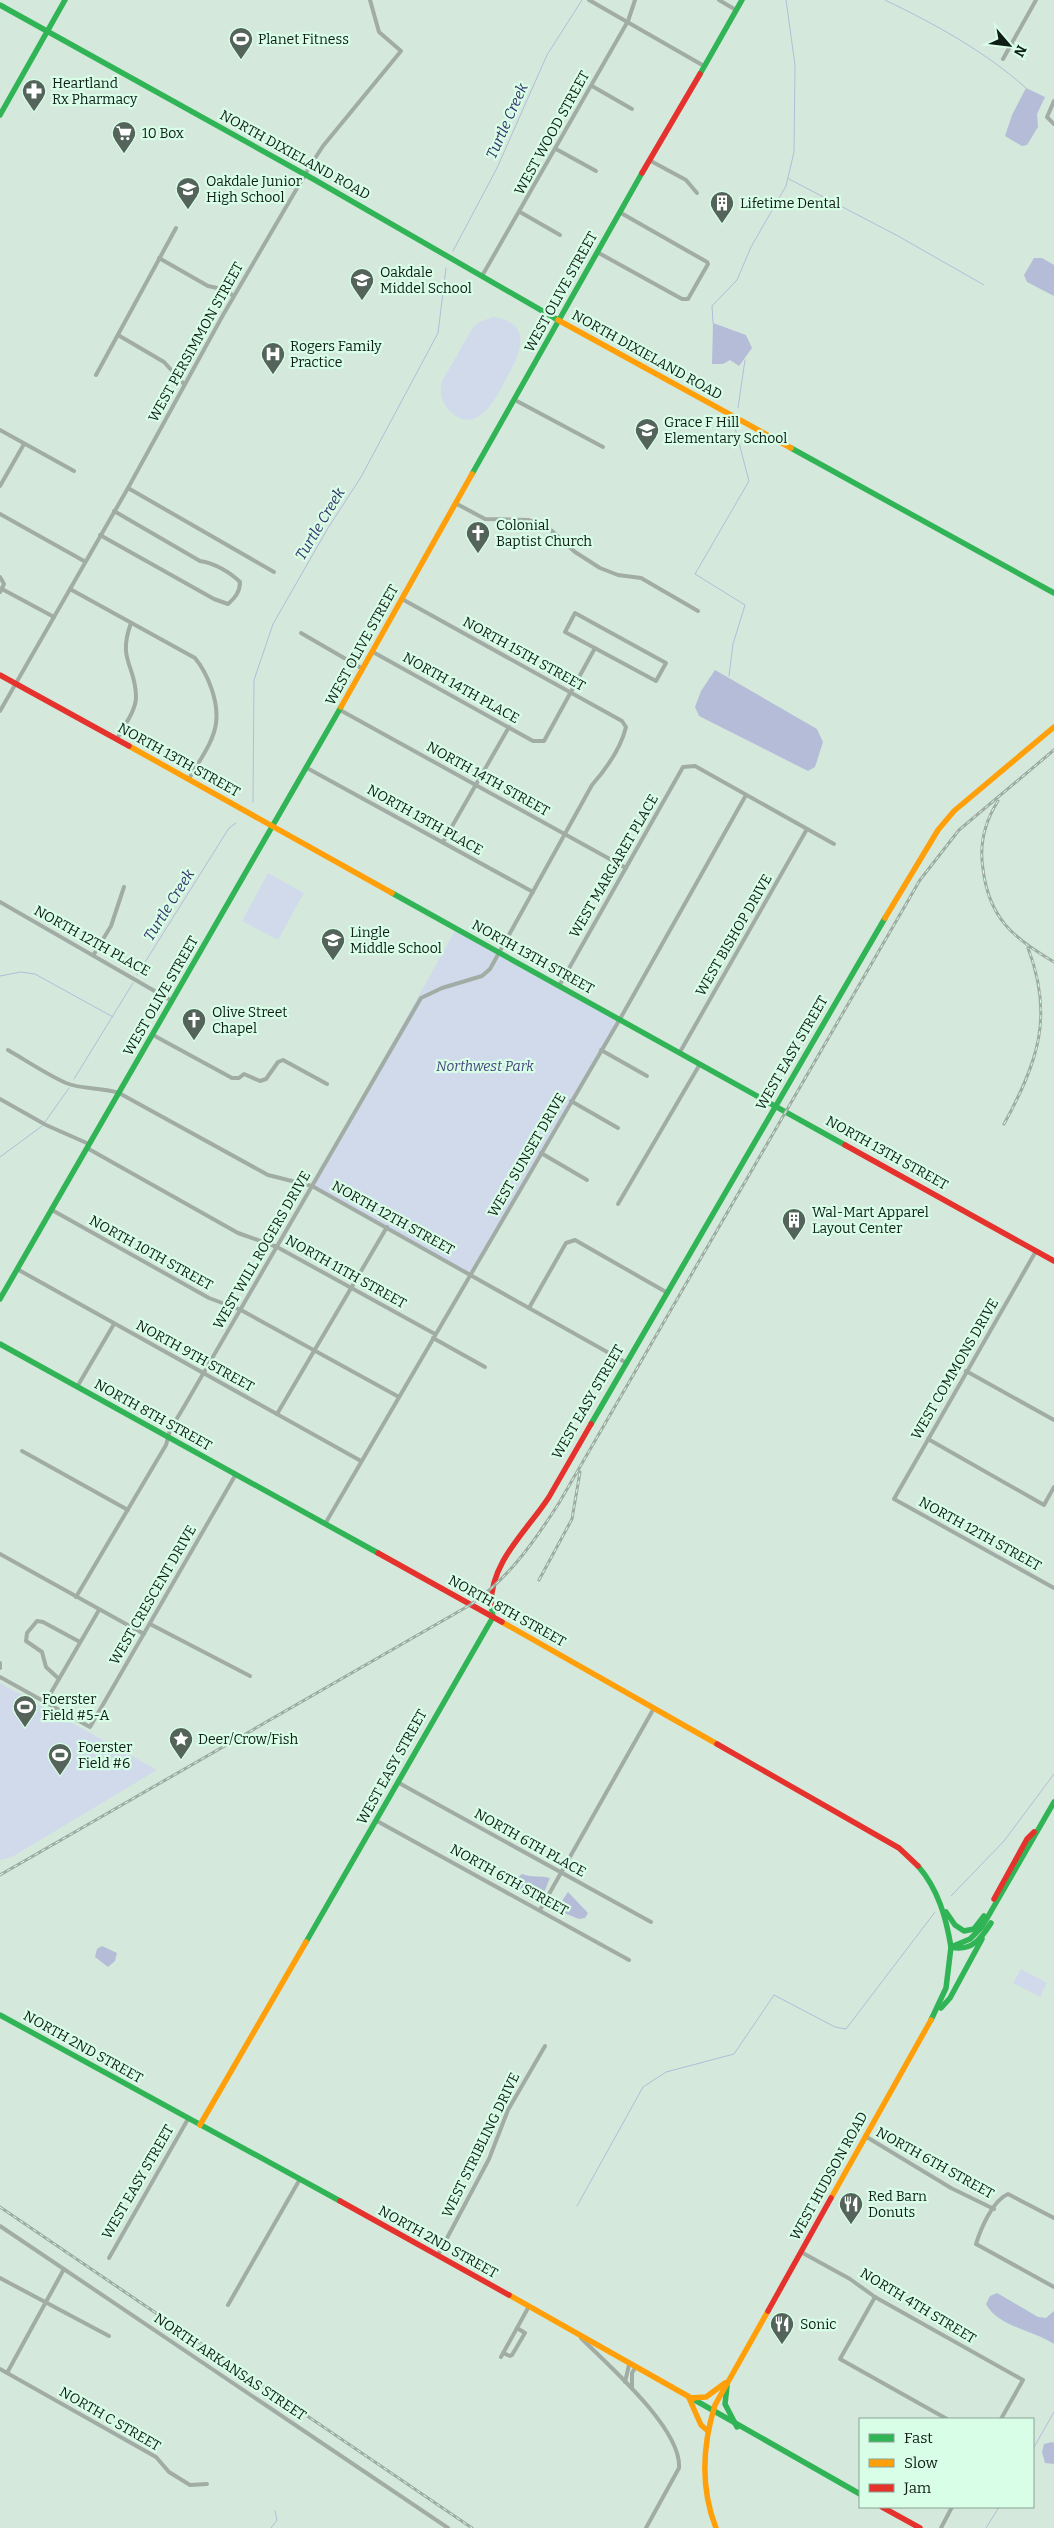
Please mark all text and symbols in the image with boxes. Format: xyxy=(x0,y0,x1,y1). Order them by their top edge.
north arrow xyxy=(984,20,1034,70)
sports icon: Planet Fitness xyxy=(228,26,254,60)
place label: Planet Fitness xyxy=(258,31,349,48)
text: N xyxy=(1010,42,1030,60)
street label: WEST WOOD STREET xyxy=(511,68,593,198)
place label: Heartland Rx Pharmacy xyxy=(52,75,138,108)
pharmacy icon: Heartland Rx Pharmacy xyxy=(21,78,47,112)
water label: Turtle Creek xyxy=(482,80,532,162)
street label: NORTH DIXIELAND ROAD xyxy=(217,107,373,203)
supermarket icon: 10 Box xyxy=(111,120,137,154)
place label: 10 Box xyxy=(142,125,184,142)
place label: Oakdale Junior High School xyxy=(206,173,302,206)
school or university icon: Oakdale Junior High School xyxy=(175,176,201,210)
building icon: Lifetime Dental xyxy=(709,190,735,224)
place label: Lifetime Dental xyxy=(740,195,840,212)
street label: WEST OLIVE STREET xyxy=(521,229,601,355)
street label: WEST PERSIMMON STREET xyxy=(145,259,247,425)
place label: Oakdale Middel School xyxy=(380,264,472,297)
school or university icon: Oakdale Middel School xyxy=(349,267,375,301)
street label: NORTH DIXIELAND ROAD xyxy=(569,307,725,403)
place label: Rogers Family Practice xyxy=(290,338,382,371)
hospital icon: Rogers Family Practice xyxy=(260,341,286,375)
place label: Grace F Hill Elementary School xyxy=(664,414,787,447)
school or university icon: Grace F Hill Elementary School xyxy=(634,417,660,451)
water label: Turtle Creek xyxy=(291,484,349,563)
place label: Colonial Baptist Church xyxy=(496,517,592,550)
church icon: Colonial Baptist Church xyxy=(465,520,491,554)
street label: WEST OLIVE STREET xyxy=(322,582,402,708)
street label: NORTH 15TH STREET xyxy=(460,613,588,695)
street label: NORTH 14TH PLACE xyxy=(400,649,522,727)
street label: NORTH 13TH STREET xyxy=(115,719,243,801)
street label: NORTH 14TH STREET xyxy=(424,738,552,820)
street label: NORTH 13TH PLACE xyxy=(364,781,486,859)
street label: WEST MARGARET PLACE xyxy=(566,791,662,941)
water label: Turtle Creek xyxy=(140,865,199,944)
street label: WEST BISHOP DRIVE xyxy=(692,871,776,999)
street label: NORTH 12TH PLACE xyxy=(31,902,153,980)
street label: NORTH 13TH STREET xyxy=(469,916,597,998)
place label: Lingle Middle School xyxy=(350,924,442,957)
school or university icon: Lingle Middle School xyxy=(320,927,346,961)
street label: WEST OLIVE STREET xyxy=(120,933,202,1059)
street label: WEST EASY STREET xyxy=(752,993,832,1113)
place label: Olive Street Chapel xyxy=(212,1004,287,1037)
church icon: Olive Street Chapel xyxy=(181,1007,207,1041)
park label: Northwest Park xyxy=(436,1058,534,1075)
street label: WEST SUNSET DRIVE xyxy=(485,1090,569,1220)
street label: NORTH 13TH STREET xyxy=(823,1112,951,1194)
street label: WEST WILL ROGERS DRIVE xyxy=(210,1168,314,1332)
street label: NORTH 12TH STREET xyxy=(329,1177,457,1259)
place label: Wal-Mart Apparel Layout Center xyxy=(812,1204,929,1237)
building icon: Wal-Mart Apparel Layout Center xyxy=(781,1207,807,1241)
street label: NORTH 10TH STREET xyxy=(86,1212,216,1294)
street label: NORTH 11TH STREET xyxy=(283,1232,409,1312)
street label: WEST COMMONS DRIVE xyxy=(908,1295,1002,1443)
street label: NORTH 9TH STREET xyxy=(133,1317,257,1395)
street label: WEST EASY STREET xyxy=(548,1342,628,1462)
street label: NORTH 8TH STREET xyxy=(91,1376,215,1454)
street label: NORTH 12TH STREET xyxy=(916,1493,1044,1575)
street label: WEST CRESCENT DRIVE xyxy=(106,1522,200,1668)
street label: NORTH 8TH STREET xyxy=(445,1572,569,1650)
place label: Foerster Field #5-A xyxy=(42,1691,109,1724)
sports icon: Foerster Field #5-A xyxy=(12,1694,38,1728)
street label: WEST EASY STREET xyxy=(353,1706,431,1828)
place icon: Deer/Crow/Fish xyxy=(168,1726,194,1760)
place label: Deer/Crow/Fish xyxy=(198,1731,299,1748)
place label: Foerster Field #6 xyxy=(78,1739,132,1772)
sports icon: Foerster Field #6 xyxy=(47,1742,73,1776)
street label: NORTH 6TH PLACE xyxy=(471,1805,589,1881)
street label: NORTH 6TH STREET xyxy=(447,1841,571,1919)
street label: NORTH 2ND STREET xyxy=(20,2007,146,2087)
street label: WEST STRIBLING DRIVE xyxy=(439,2070,523,2220)
street label: WEST HUDSON ROAD xyxy=(787,2109,871,2243)
street label: WEST EASY STREET xyxy=(98,2122,178,2242)
street label: NORTH 6TH STREET xyxy=(873,2124,997,2202)
place label: Red Barn Donuts xyxy=(868,2188,927,2221)
restaurant icon: Red Barn Donuts xyxy=(838,2191,864,2225)
street label: NORTH 2ND STREET xyxy=(375,2202,501,2282)
street label: NORTH 4TH STREET xyxy=(857,2265,979,2347)
street label: NORTH ARKANSAS STREET xyxy=(151,2310,309,2424)
restaurant icon: Sonic xyxy=(769,2311,795,2345)
place label: Sonic xyxy=(800,2316,836,2333)
street label: NORTH C STREET xyxy=(56,2383,164,2455)
legend xyxy=(859,2418,1034,2508)
text: Fast xyxy=(904,2429,933,2447)
text: Slow xyxy=(904,2454,939,2472)
text: Jam xyxy=(903,2479,932,2497)

